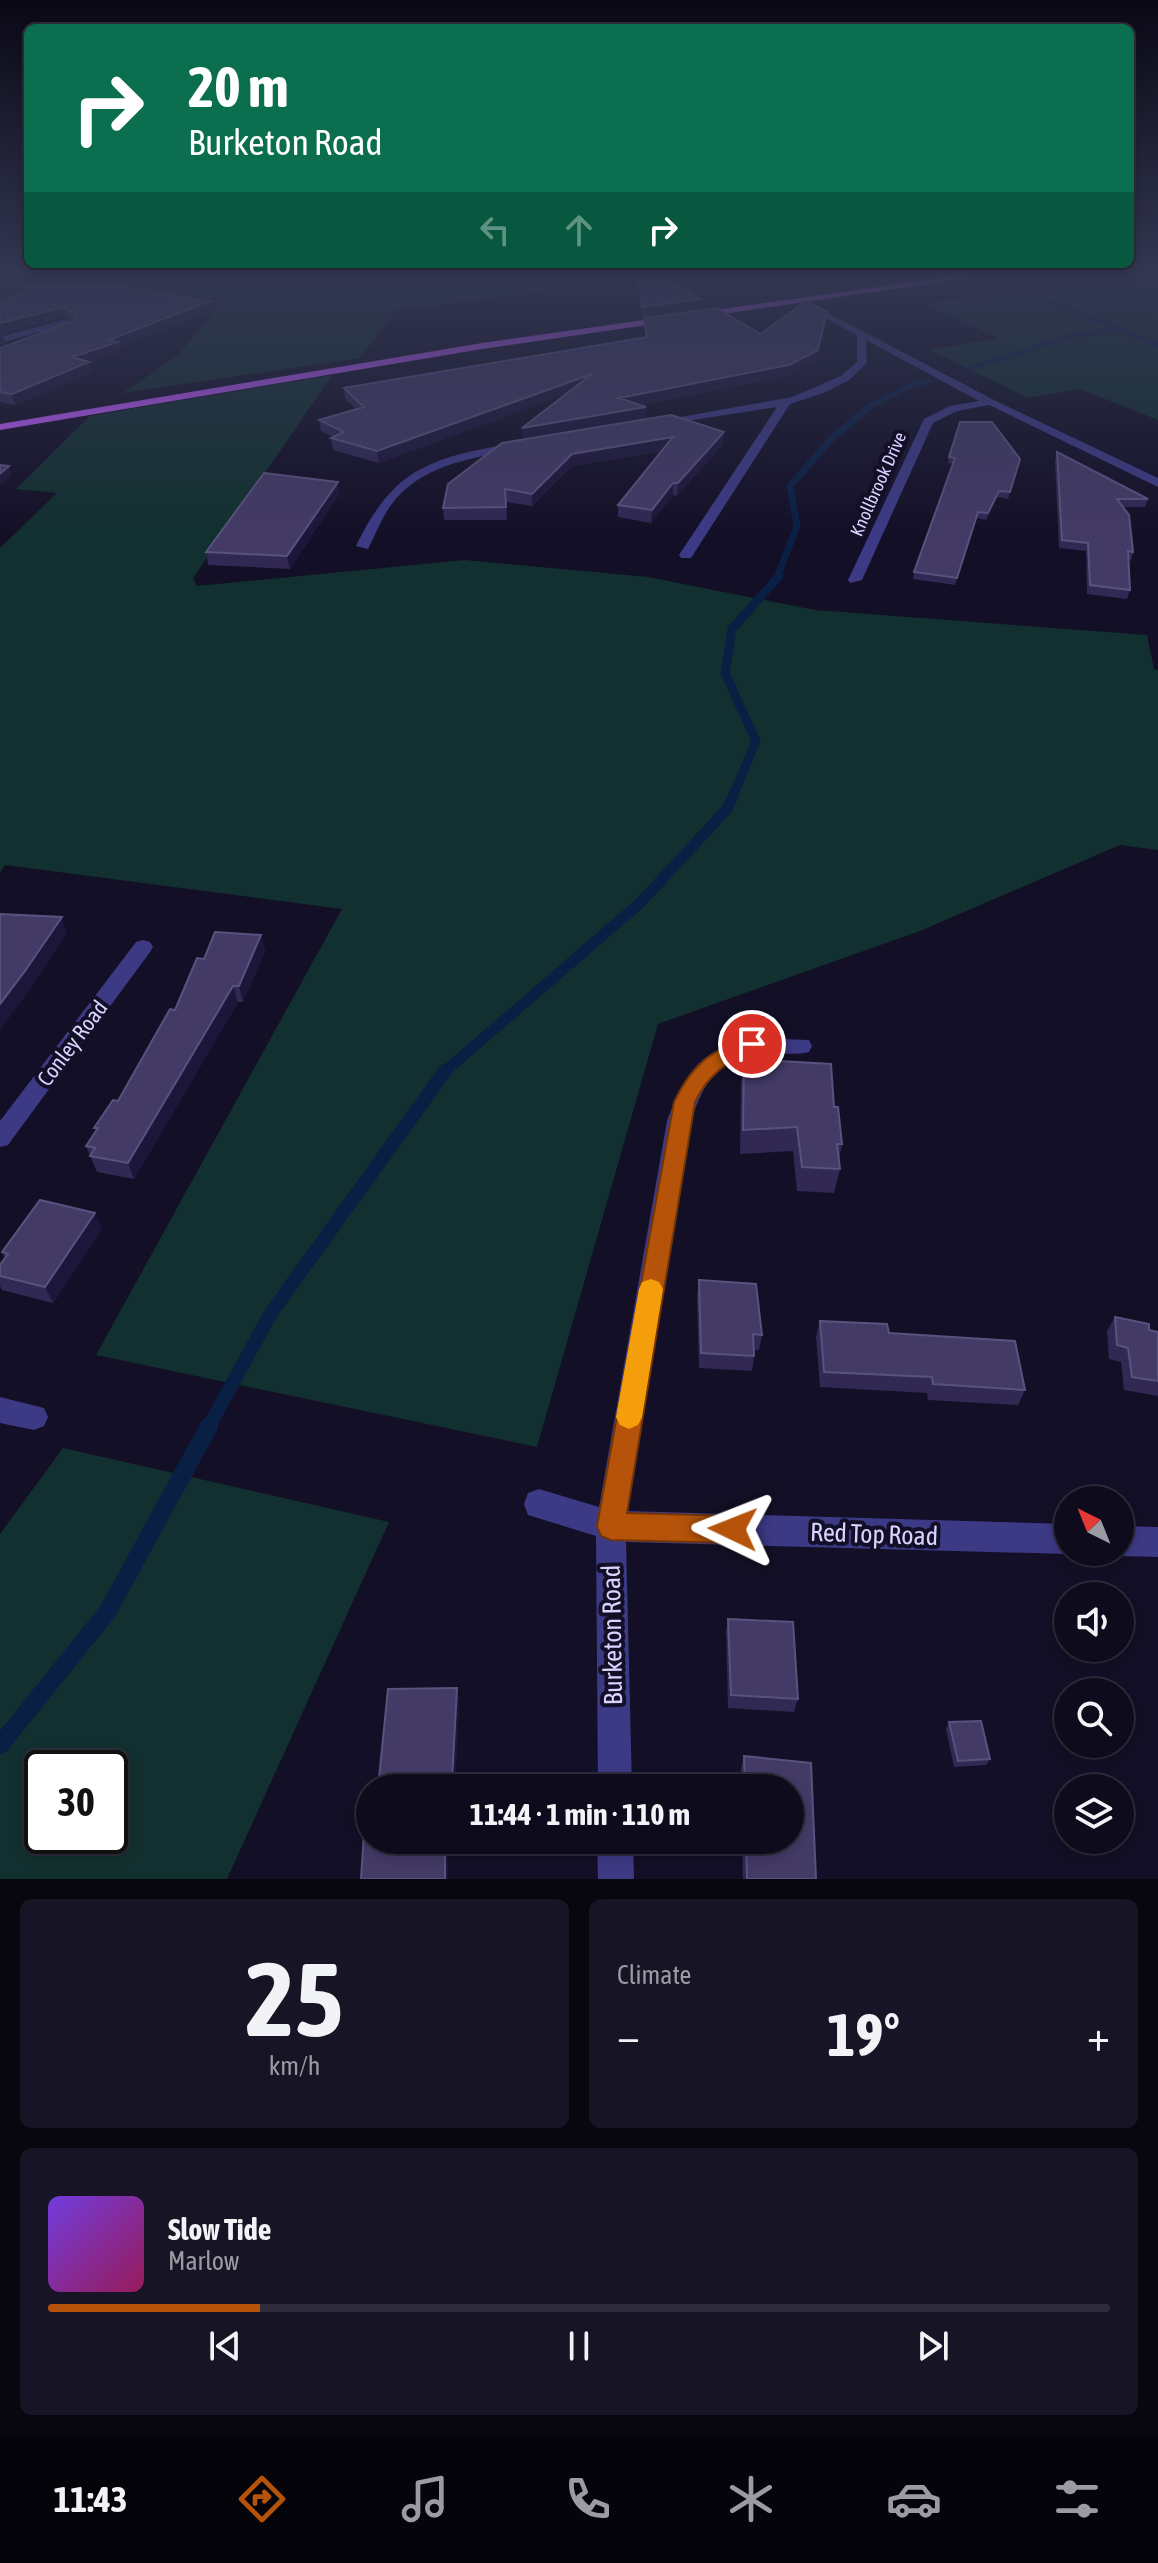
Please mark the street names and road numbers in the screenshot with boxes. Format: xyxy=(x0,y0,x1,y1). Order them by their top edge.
street label: Knollbrook Drive xyxy=(846,429,910,539)
street label: Conley Road xyxy=(31,995,113,1091)
street label: Red Top Road xyxy=(809,1517,939,1551)
street label: Burketon Road xyxy=(596,1564,628,1706)

